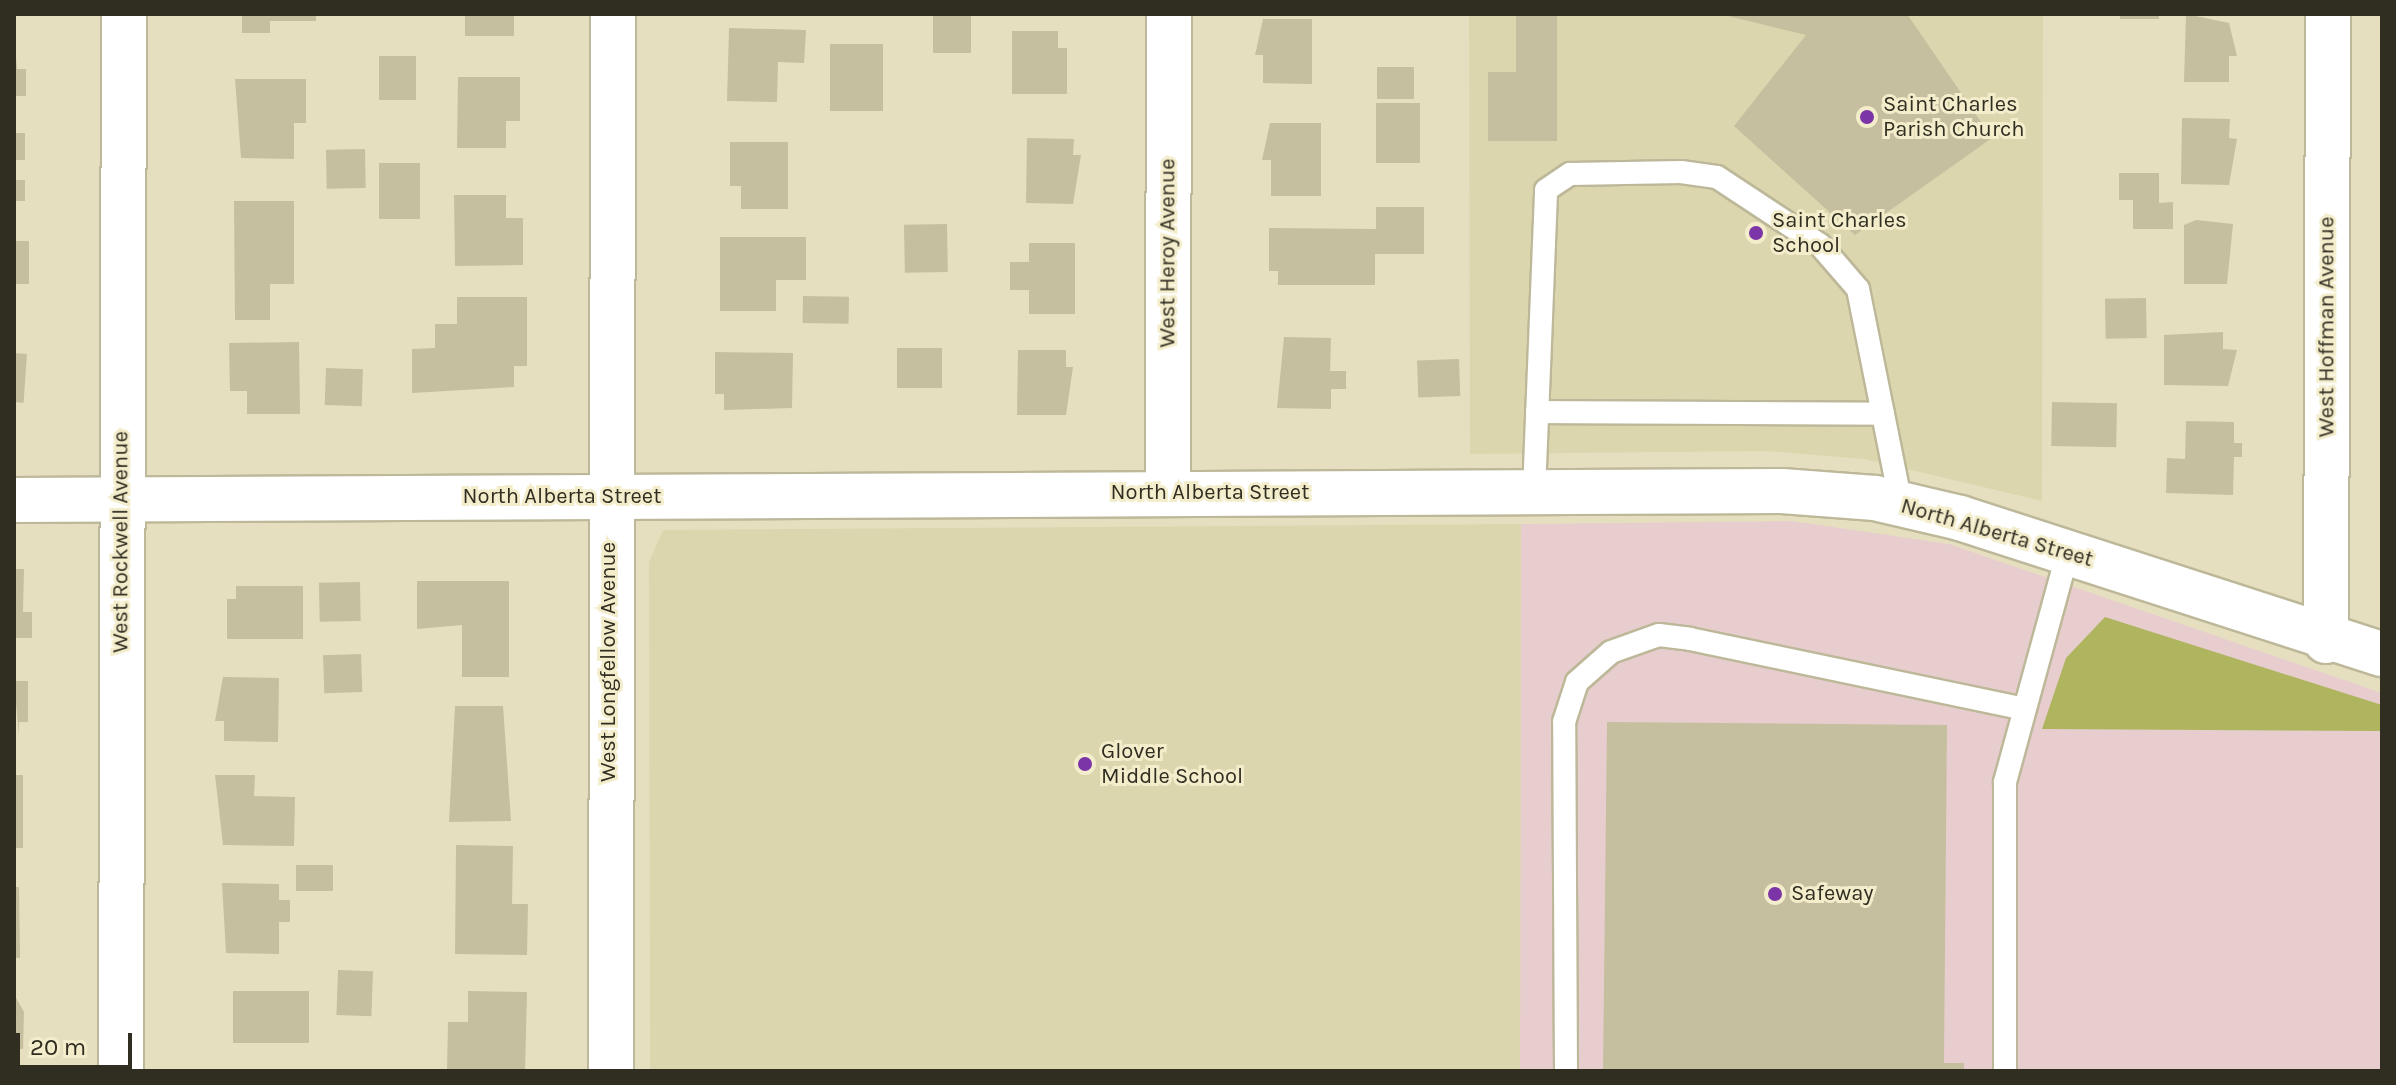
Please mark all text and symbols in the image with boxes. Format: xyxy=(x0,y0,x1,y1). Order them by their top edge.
place label: Saint Charles Parish Church xyxy=(1883,91,2025,142)
marker: Saint Charles Parish Church xyxy=(1858,108,1876,126)
street label: West Heroy Avenue xyxy=(1155,158,1181,348)
place label: Saint Charles School xyxy=(1772,207,1907,258)
street label: West Hoffman Avenue xyxy=(2314,217,2340,437)
marker: Saint Charles School xyxy=(1747,224,1765,242)
street label: West Rockwell Avenue xyxy=(108,431,134,653)
street label: North Alberta Street xyxy=(1111,480,1309,506)
street label: North Alberta Street xyxy=(463,484,661,510)
street label: North Alberta Street xyxy=(1898,493,2096,573)
street label: West Longfellow Avenue xyxy=(596,542,622,782)
place label: Glover Middle School xyxy=(1101,738,1243,790)
marker: Glover Middle School xyxy=(1076,755,1094,773)
place label: Safeway xyxy=(1791,881,1874,907)
marker: Safeway xyxy=(1766,885,1784,903)
scale bar xyxy=(20,1017,136,1067)
text: 20 m xyxy=(30,1033,86,1061)

